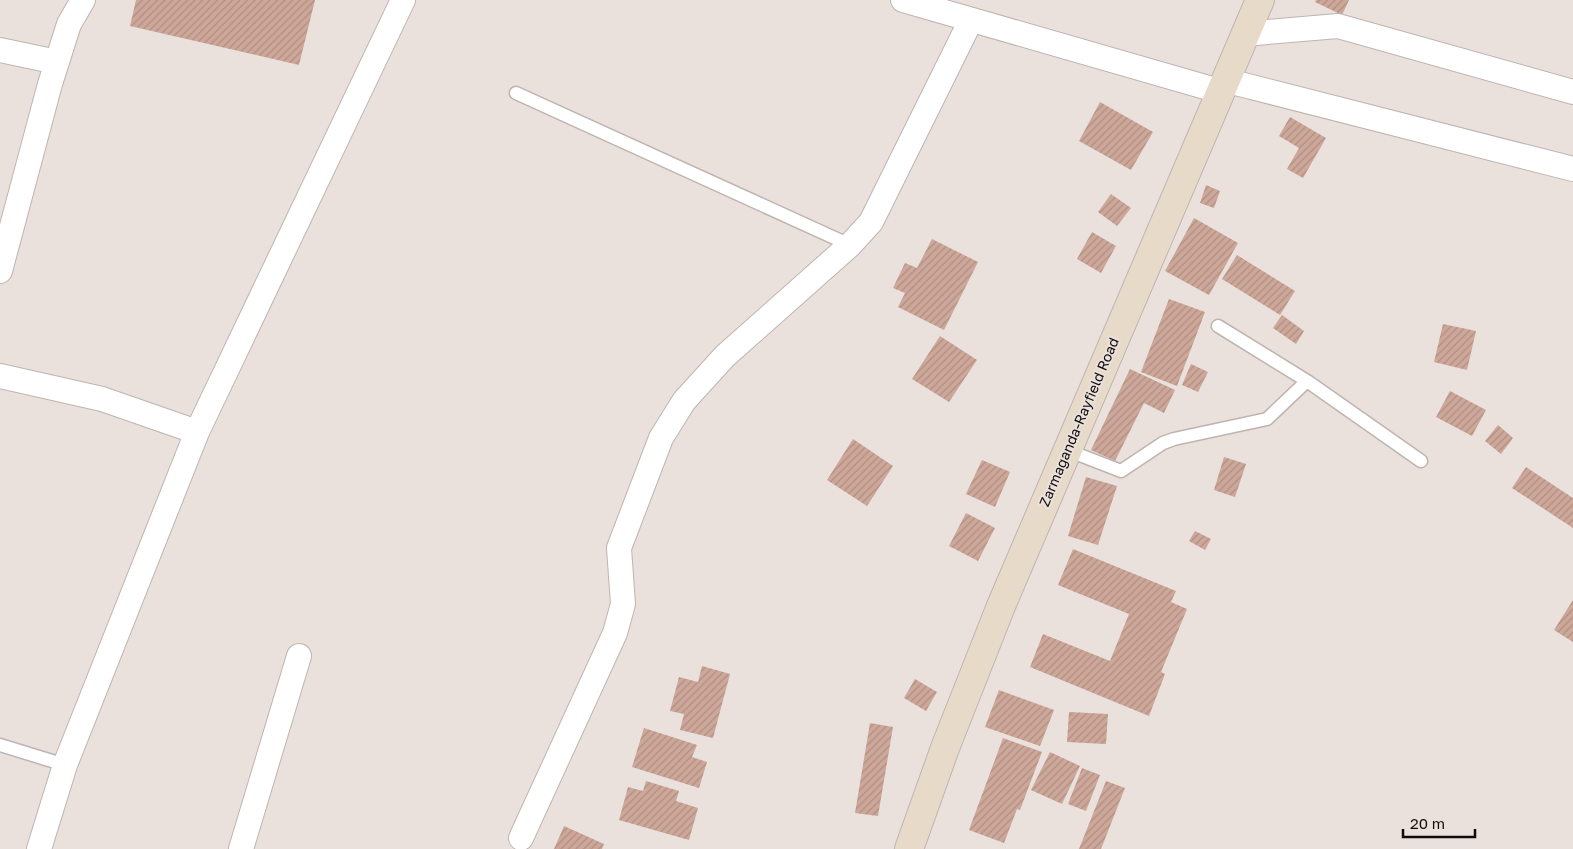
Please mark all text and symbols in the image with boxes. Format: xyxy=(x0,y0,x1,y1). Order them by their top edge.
street label: Zarmaganda-Rayfield Road xyxy=(1035,335,1122,509)
scale bar xyxy=(1403,806,1476,838)
text: 20 m xyxy=(1410,814,1445,832)

